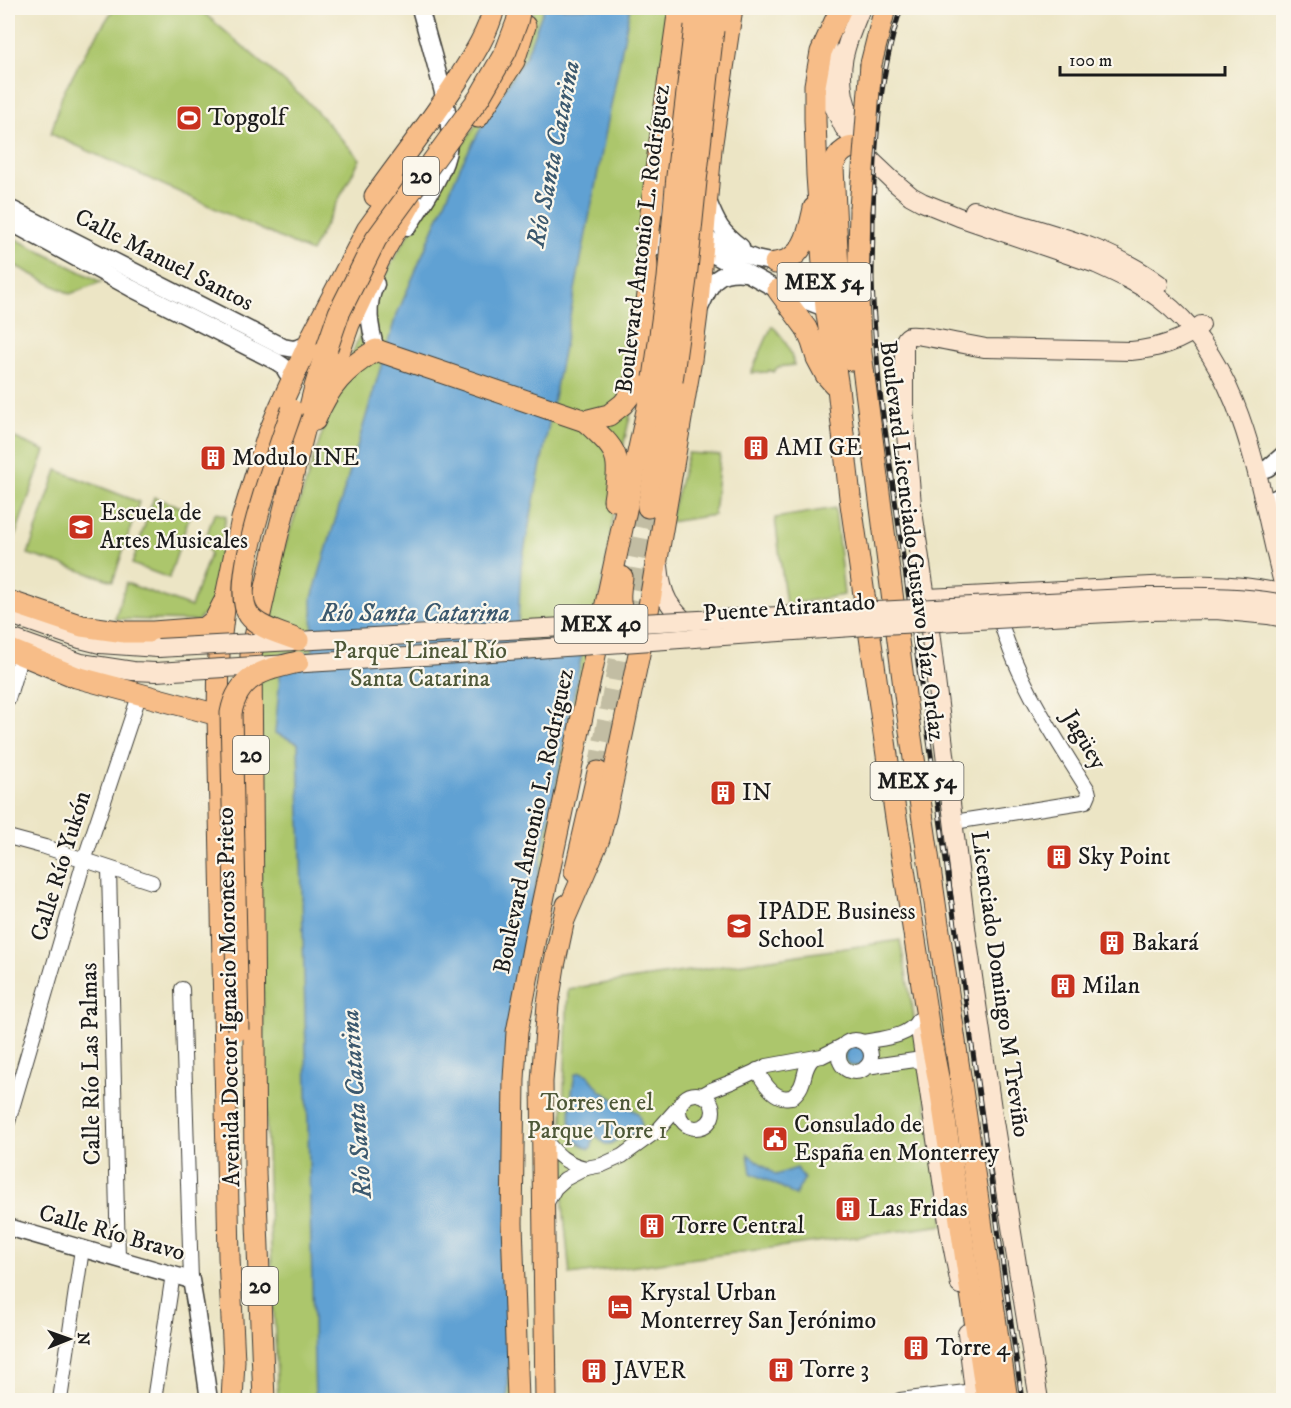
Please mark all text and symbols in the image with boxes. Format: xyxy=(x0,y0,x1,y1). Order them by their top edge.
scale bar xyxy=(1060,39,1225,77)
text: 100 m xyxy=(1069,50,1112,72)
water label: Río Santa Catarina xyxy=(520,58,588,251)
street label: Boulevard Antonio L. Rodríguez xyxy=(609,82,677,395)
sports icon: Topgolf xyxy=(174,103,204,133)
place label: Topgolf xyxy=(208,103,289,133)
road number: 20 xyxy=(403,157,439,195)
street label: Calle Manuel Santos xyxy=(70,202,258,318)
road number: MEX 54 xyxy=(778,263,870,301)
street label: Boulevard Licenciado Gustavo Díaz Ordaz xyxy=(873,339,952,744)
building icon: AMI GE xyxy=(741,433,771,463)
place label: AMI GE xyxy=(776,433,862,463)
building icon: Modulo INE xyxy=(198,443,228,473)
place label: Modulo INE xyxy=(232,443,359,473)
place label: Escuela de Artes Musicales xyxy=(100,498,248,556)
school or university icon: Escuela de Artes Musicales xyxy=(66,512,96,542)
street label: Puente Atirantado xyxy=(702,587,876,629)
water label: Río Santa Catarina xyxy=(319,597,510,630)
road number: MEX 40 xyxy=(554,605,648,643)
park label: Parque Lineal Río Santa Catarina xyxy=(333,636,507,694)
street label: Boulevard Antonio L. Rodríguez xyxy=(487,665,581,976)
street label: Jagüey xyxy=(1054,703,1114,776)
road number: 20 xyxy=(233,736,269,774)
road number: MEX 54 xyxy=(870,762,964,800)
building icon: IN xyxy=(708,778,738,808)
place label: IN xyxy=(742,778,772,808)
street label: Calle Río Yukón xyxy=(24,787,98,945)
street label: Avenida Doctor Ignacio Morones Prieto xyxy=(211,807,247,1187)
street label: Licenciado Domingo M Treviño xyxy=(964,829,1036,1139)
building icon: Sky Point xyxy=(1044,842,1074,872)
place label: Sky Point xyxy=(1078,842,1171,872)
place label: IPADE Business School xyxy=(758,897,916,955)
school or university icon: IPADE Business School xyxy=(724,911,754,941)
building icon: Bakará xyxy=(1097,928,1127,958)
place label: Bakará xyxy=(1132,928,1199,958)
street label: Calle Río Las Palmas xyxy=(74,962,108,1166)
building icon: Milan xyxy=(1048,971,1078,1001)
place label: Milan xyxy=(1082,971,1141,1001)
water label: Río Santa Catarina xyxy=(334,1008,380,1201)
park label: Torres en el Parque Torre 1 xyxy=(527,1088,667,1146)
place label: Consulado de España en Monterrey xyxy=(794,1110,1000,1168)
public building icon: Consulado de España en Monterrey xyxy=(760,1124,790,1154)
building icon: Las Fridas xyxy=(833,1194,863,1224)
place label: Las Fridas xyxy=(868,1194,968,1224)
street label: Calle Río Bravo xyxy=(35,1198,189,1268)
building icon: Torre Central xyxy=(637,1211,667,1241)
place label: Torre Central xyxy=(672,1211,805,1241)
road number: 20 xyxy=(242,1267,278,1305)
place label: Krystal Urban Monterrey San Jerónimo xyxy=(640,1278,876,1336)
hotel icon: Krystal Urban Monterrey San Jerónimo xyxy=(605,1292,635,1322)
north arrow xyxy=(39,1309,99,1369)
text: N xyxy=(73,1332,93,1345)
building icon: Torre 4 xyxy=(901,1333,931,1363)
place label: Torre 4 xyxy=(936,1333,1011,1363)
building icon: Torre 3 xyxy=(766,1355,796,1385)
place label: Torre 3 xyxy=(800,1355,869,1385)
building icon: JAVER xyxy=(579,1356,609,1386)
place label: JAVER xyxy=(612,1356,686,1386)

